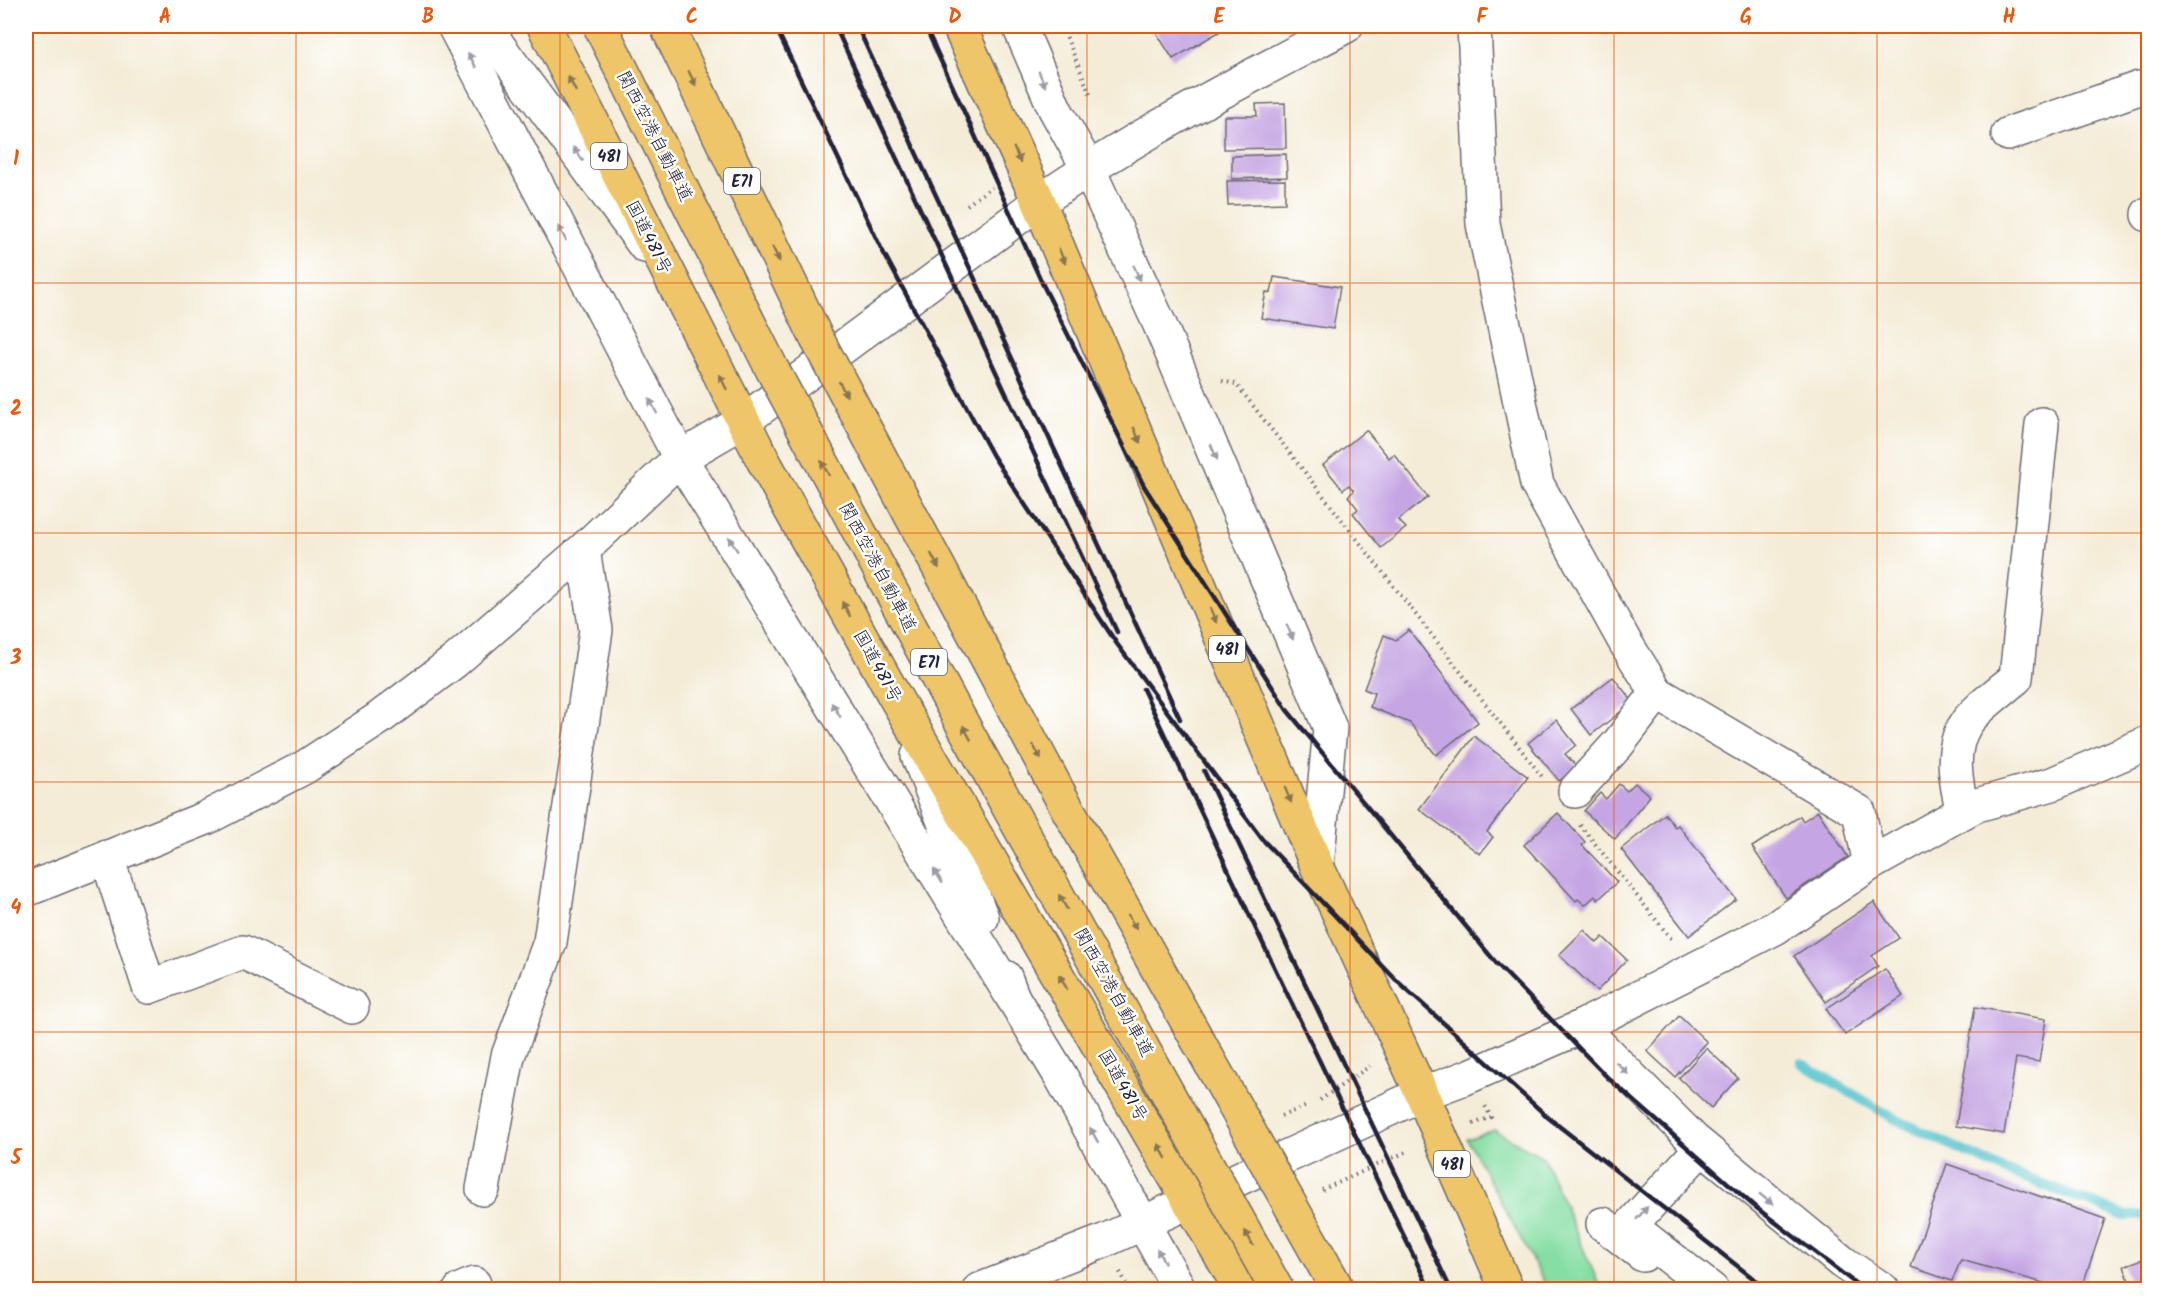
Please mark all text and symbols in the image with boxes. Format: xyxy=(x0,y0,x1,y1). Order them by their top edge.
text: A xyxy=(159,2,171,34)
text: B xyxy=(422,2,434,34)
text: C xyxy=(686,2,698,34)
text: D xyxy=(948,2,962,34)
text: E xyxy=(1213,2,1225,34)
text: F xyxy=(1477,2,1489,34)
text: G xyxy=(1740,2,1752,34)
text: H xyxy=(2002,2,2016,34)
one-way arrow xyxy=(467,52,477,69)
street label: 関西空港自動車道 xyxy=(608,66,699,207)
one-way arrow xyxy=(688,70,697,87)
one-way arrow xyxy=(1037,71,1047,89)
one-way arrow xyxy=(568,75,578,93)
road number: 481 xyxy=(591,143,627,169)
text: 1 xyxy=(13,144,19,176)
one-way arrow xyxy=(572,147,584,162)
one-way arrow xyxy=(1013,147,1022,164)
road number: E71 xyxy=(724,168,760,194)
street label: 国道481号 xyxy=(616,195,679,280)
one-way arrow xyxy=(557,224,567,241)
one-way arrow xyxy=(772,246,781,263)
one-way arrow xyxy=(1057,247,1067,265)
one-way arrow xyxy=(1132,265,1141,282)
one-way arrow xyxy=(718,374,727,391)
one-way arrow xyxy=(838,380,848,398)
text: 2 xyxy=(10,394,22,426)
one-way arrow xyxy=(648,397,658,414)
one-way arrow xyxy=(1132,427,1142,445)
one-way arrow xyxy=(1209,444,1219,462)
one-way arrow xyxy=(820,460,830,477)
street label: 関西空港自動車道 xyxy=(830,497,923,638)
one-way arrow xyxy=(728,536,739,553)
one-way arrow xyxy=(930,553,940,570)
one-way arrow xyxy=(841,600,851,617)
one-way arrow xyxy=(1208,607,1217,624)
one-way arrow xyxy=(1285,623,1295,641)
street label: 国道481号 xyxy=(845,625,909,709)
road number: 481 xyxy=(1209,636,1245,662)
text: 3 xyxy=(10,643,22,675)
road number: E71 xyxy=(911,649,947,675)
one-way arrow xyxy=(830,702,841,718)
one-way arrow xyxy=(962,724,972,741)
one-way arrow xyxy=(1032,743,1042,760)
one-way arrow xyxy=(1284,786,1293,804)
one-way arrow xyxy=(933,868,944,884)
text: 4 xyxy=(11,893,22,925)
one-way arrow xyxy=(1058,893,1068,910)
one-way arrow xyxy=(1127,914,1137,931)
street label: 関西空港自動車道 xyxy=(1065,923,1160,1063)
one-way arrow xyxy=(1058,974,1068,991)
street label: 国道481号 xyxy=(1089,1044,1154,1128)
one-way arrow xyxy=(1615,1061,1629,1075)
one-way arrow xyxy=(1089,1126,1099,1143)
text: 5 xyxy=(10,1143,23,1175)
one-way arrow xyxy=(1156,1143,1167,1159)
road number: 481 xyxy=(1434,1151,1470,1177)
one-way arrow xyxy=(1759,1193,1774,1205)
one-way arrow xyxy=(1635,1206,1648,1221)
one-way arrow xyxy=(1244,1229,1254,1246)
one-way arrow xyxy=(1156,1247,1166,1264)

